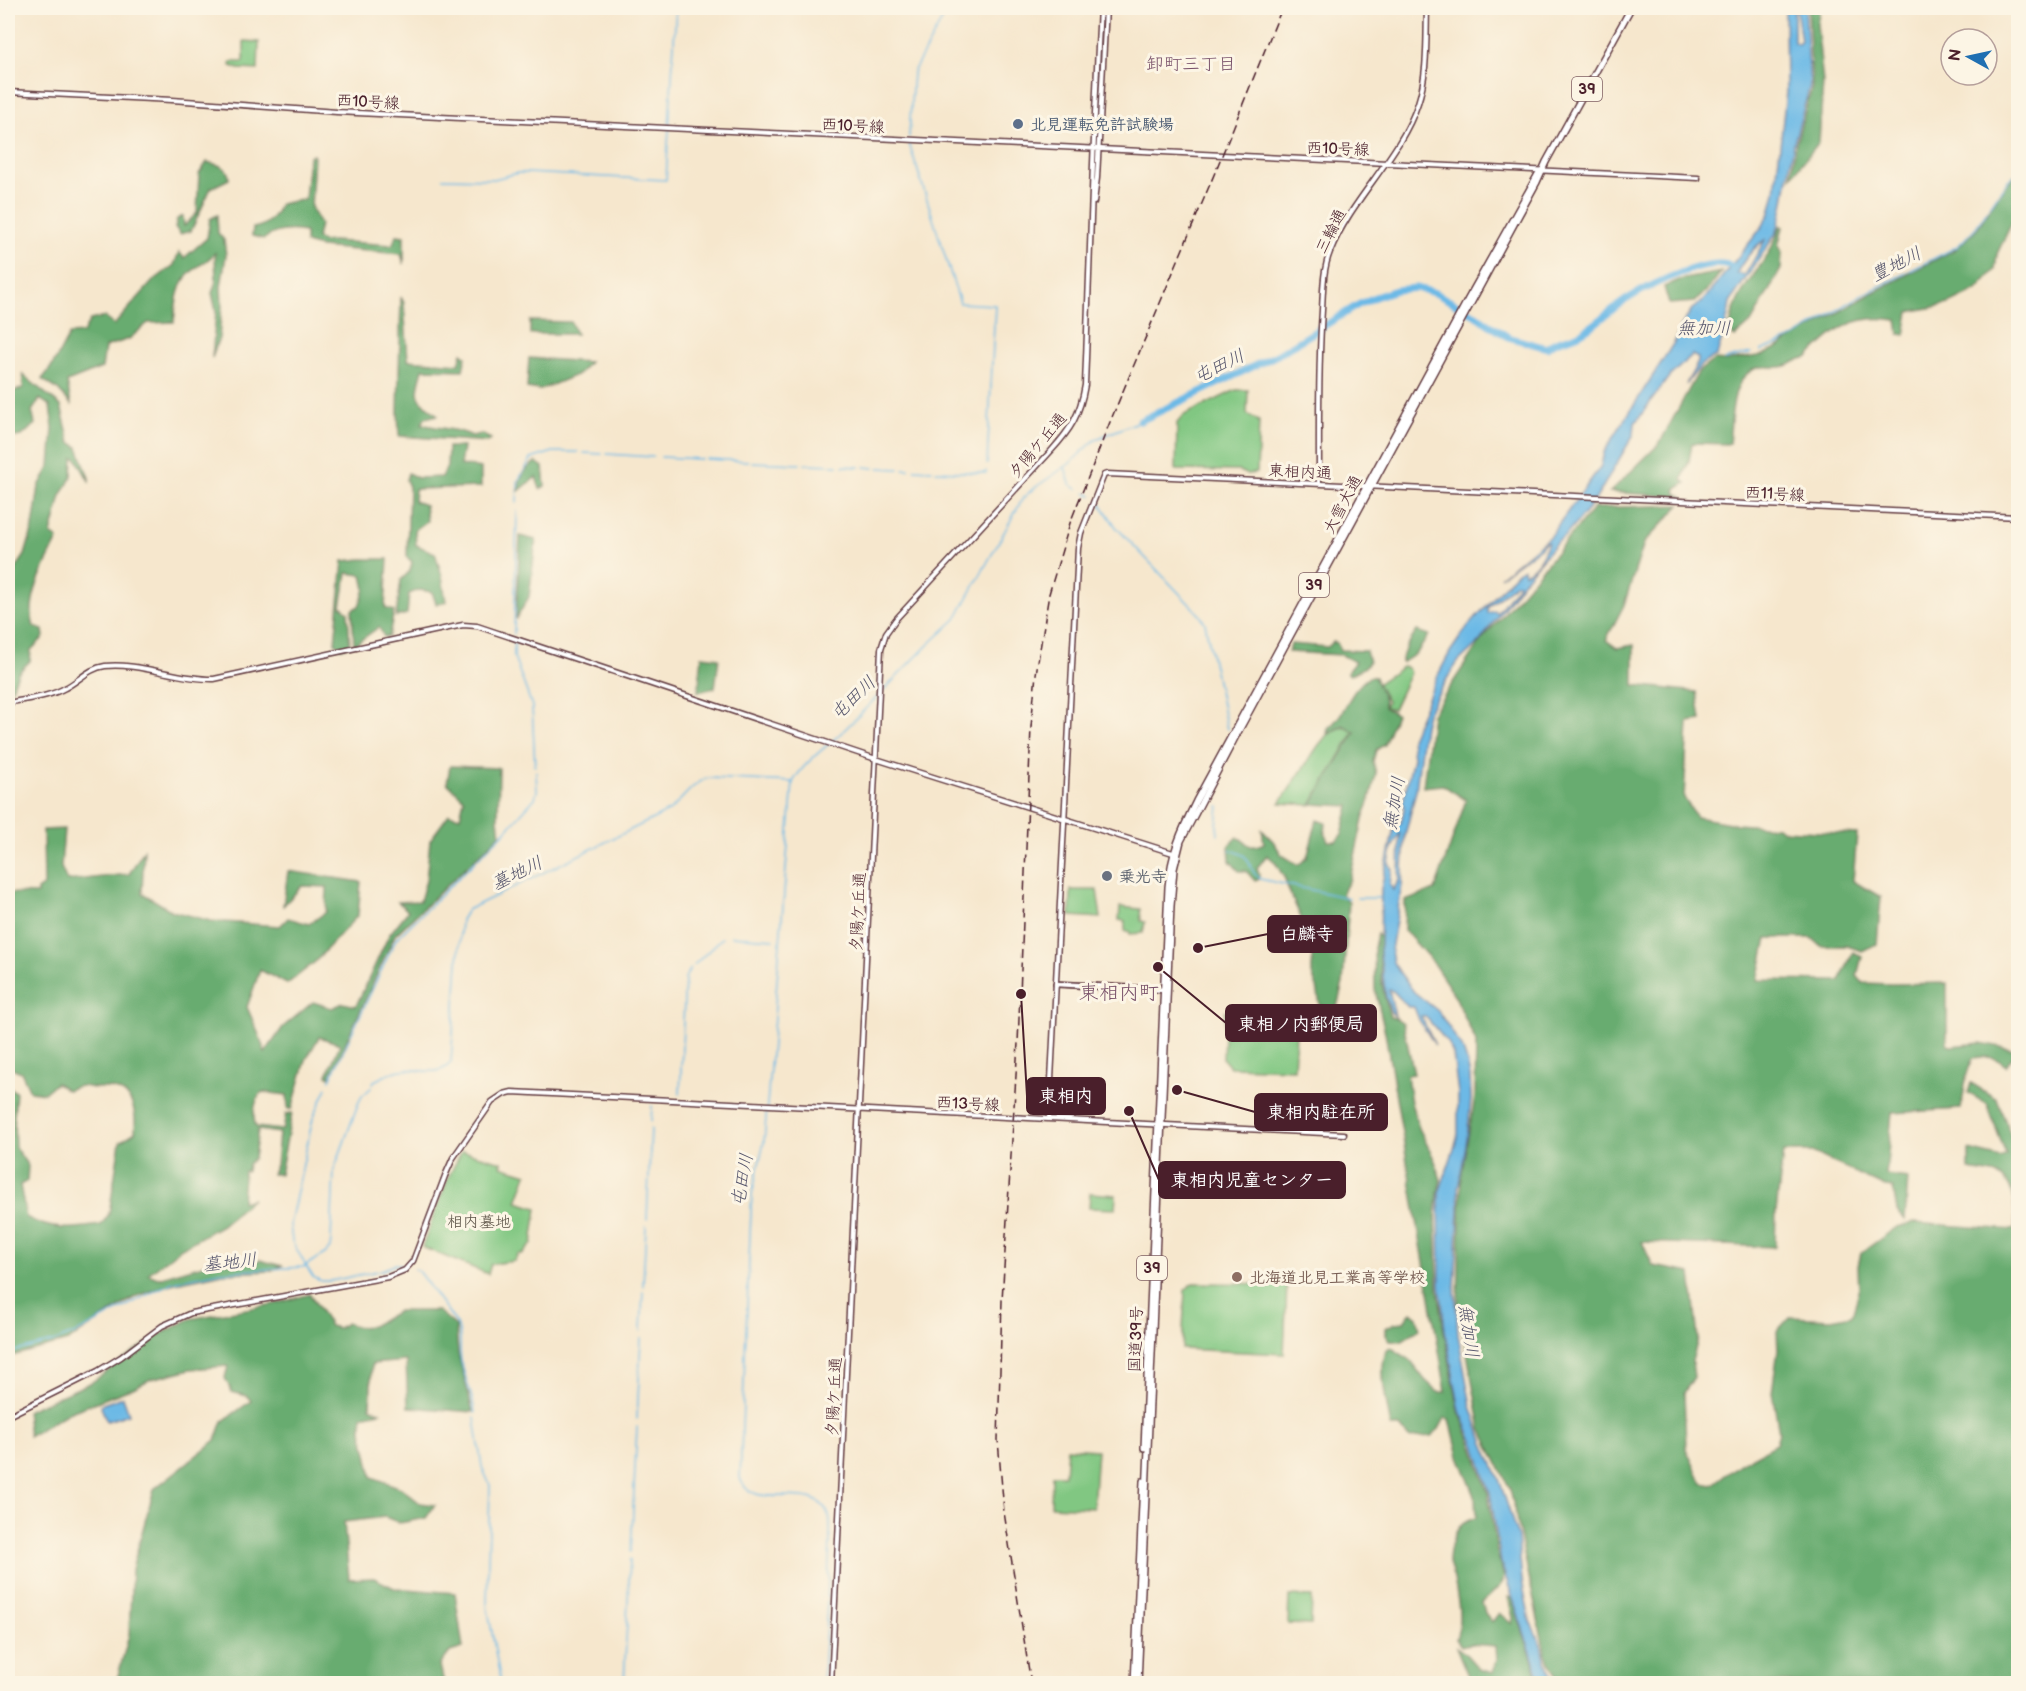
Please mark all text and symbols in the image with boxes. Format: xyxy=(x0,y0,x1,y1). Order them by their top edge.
north arrow xyxy=(1939,27,1999,87)
text: N xyxy=(1945,48,1966,62)
district label: 卸町三丁目 xyxy=(1146,54,1236,75)
road number: 39 xyxy=(1572,77,1602,101)
street label: 西10号線 xyxy=(336,91,400,114)
street label: 西10号線 xyxy=(821,115,885,138)
place label: 北見運転免許試験場 xyxy=(1030,116,1174,135)
marker: 北見運転免許試験場 xyxy=(1011,117,1025,131)
street label: 西10号線 xyxy=(1306,139,1370,160)
street label: 三輪通 xyxy=(1312,206,1351,257)
water label: 豊地川 xyxy=(1867,243,1925,286)
water label: 無加川 xyxy=(1677,318,1731,339)
water label: 屯田川 xyxy=(1190,345,1248,388)
street label: 夕陽ケ丘通 xyxy=(1005,409,1071,483)
street label: 東相内通 xyxy=(1267,461,1332,484)
street label: 大雪大通 xyxy=(1320,472,1367,537)
street label: 西11号線 xyxy=(1744,483,1806,506)
road number: 39 xyxy=(1299,573,1329,597)
water label: 屯田川 xyxy=(827,672,880,725)
water label: 無加川 xyxy=(1379,775,1410,831)
water label: 墓地川 xyxy=(488,852,546,895)
place label: 乗光寺 xyxy=(1119,868,1167,887)
marker: 乗光寺 xyxy=(1100,869,1114,883)
street label: 夕陽ケ丘通 xyxy=(847,872,870,953)
callout: 白麟寺 xyxy=(1268,916,1346,952)
text: 白麟寺 xyxy=(1280,924,1334,945)
district label: 東相内町 xyxy=(1079,981,1159,1005)
callout: 東相ノ内郵便局 xyxy=(1226,1005,1376,1041)
text: 東相ノ内郵便局 xyxy=(1238,1014,1364,1035)
callout: 東相内 xyxy=(1027,1078,1105,1114)
text: 東相内 xyxy=(1039,1086,1093,1107)
street label: 西13号線 xyxy=(935,1093,1000,1116)
callout: 東相内駐在所 xyxy=(1255,1094,1387,1130)
text: 東相内駐在所 xyxy=(1267,1102,1375,1123)
water label: 屯田川 xyxy=(727,1152,758,1208)
callout: 東相内児童センター xyxy=(1159,1162,1345,1198)
text: 東相内児童センター xyxy=(1171,1170,1333,1191)
park label: 相内墓地 xyxy=(447,1213,511,1232)
water label: 墓地川 xyxy=(202,1249,258,1276)
road number: 39 xyxy=(1137,1256,1167,1280)
place label: 北海道北見工業高等学校 xyxy=(1249,1269,1425,1288)
marker: 北海道北見工業高等学校 xyxy=(1230,1270,1244,1284)
water label: 無加川 xyxy=(1454,1303,1483,1359)
street label: 国道39号 xyxy=(1126,1305,1147,1373)
street label: 夕陽ケ丘通 xyxy=(823,1357,846,1438)

